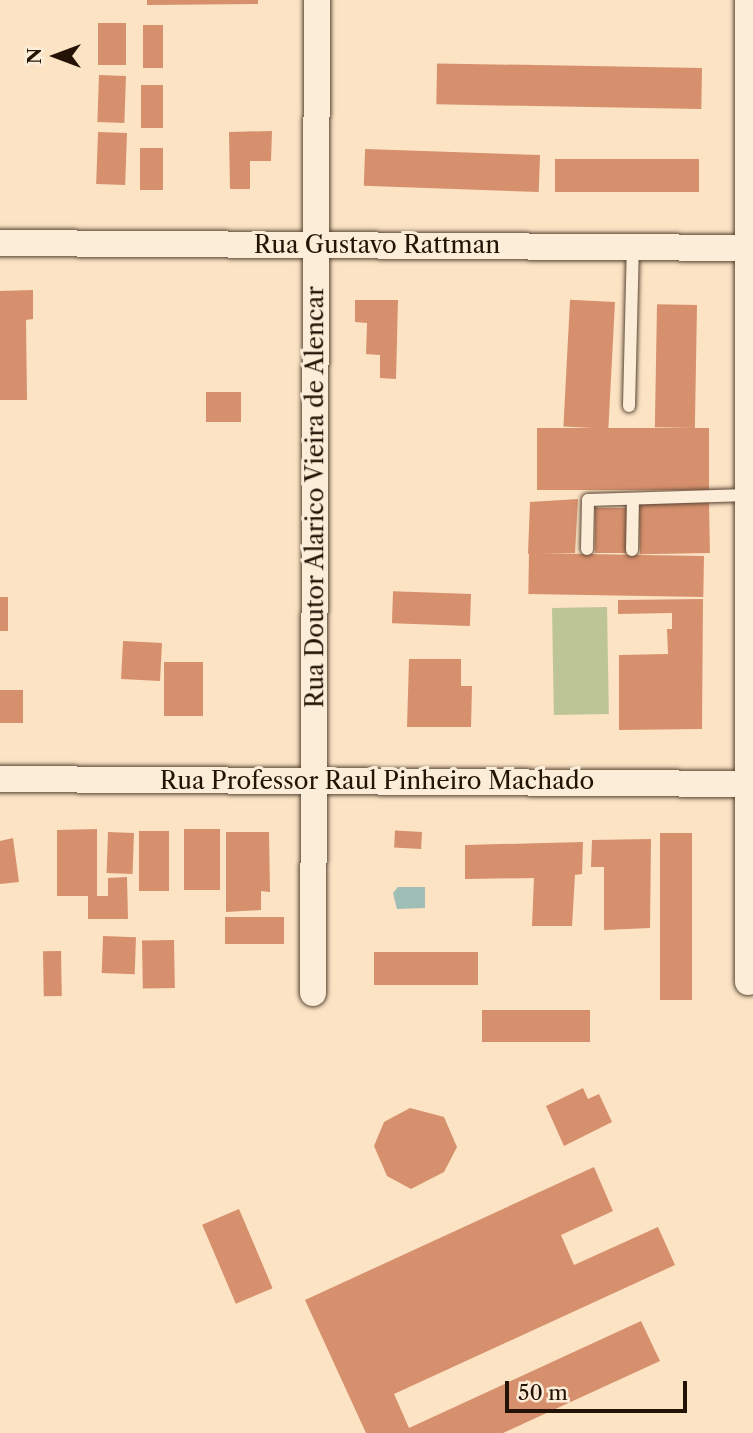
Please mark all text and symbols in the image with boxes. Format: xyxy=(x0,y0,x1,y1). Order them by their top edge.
north arrow xyxy=(21,21,91,91)
text: N xyxy=(23,48,46,64)
street label: Rua Gustavo Rattman xyxy=(254,231,500,259)
street label: Rua Doutor Alarico Vieira de Alencar xyxy=(301,284,329,710)
street label: Rua Professor Raul Pinheiro Machado xyxy=(159,767,595,795)
scale bar xyxy=(508,1366,690,1410)
text: 50 m xyxy=(518,1380,568,1405)

